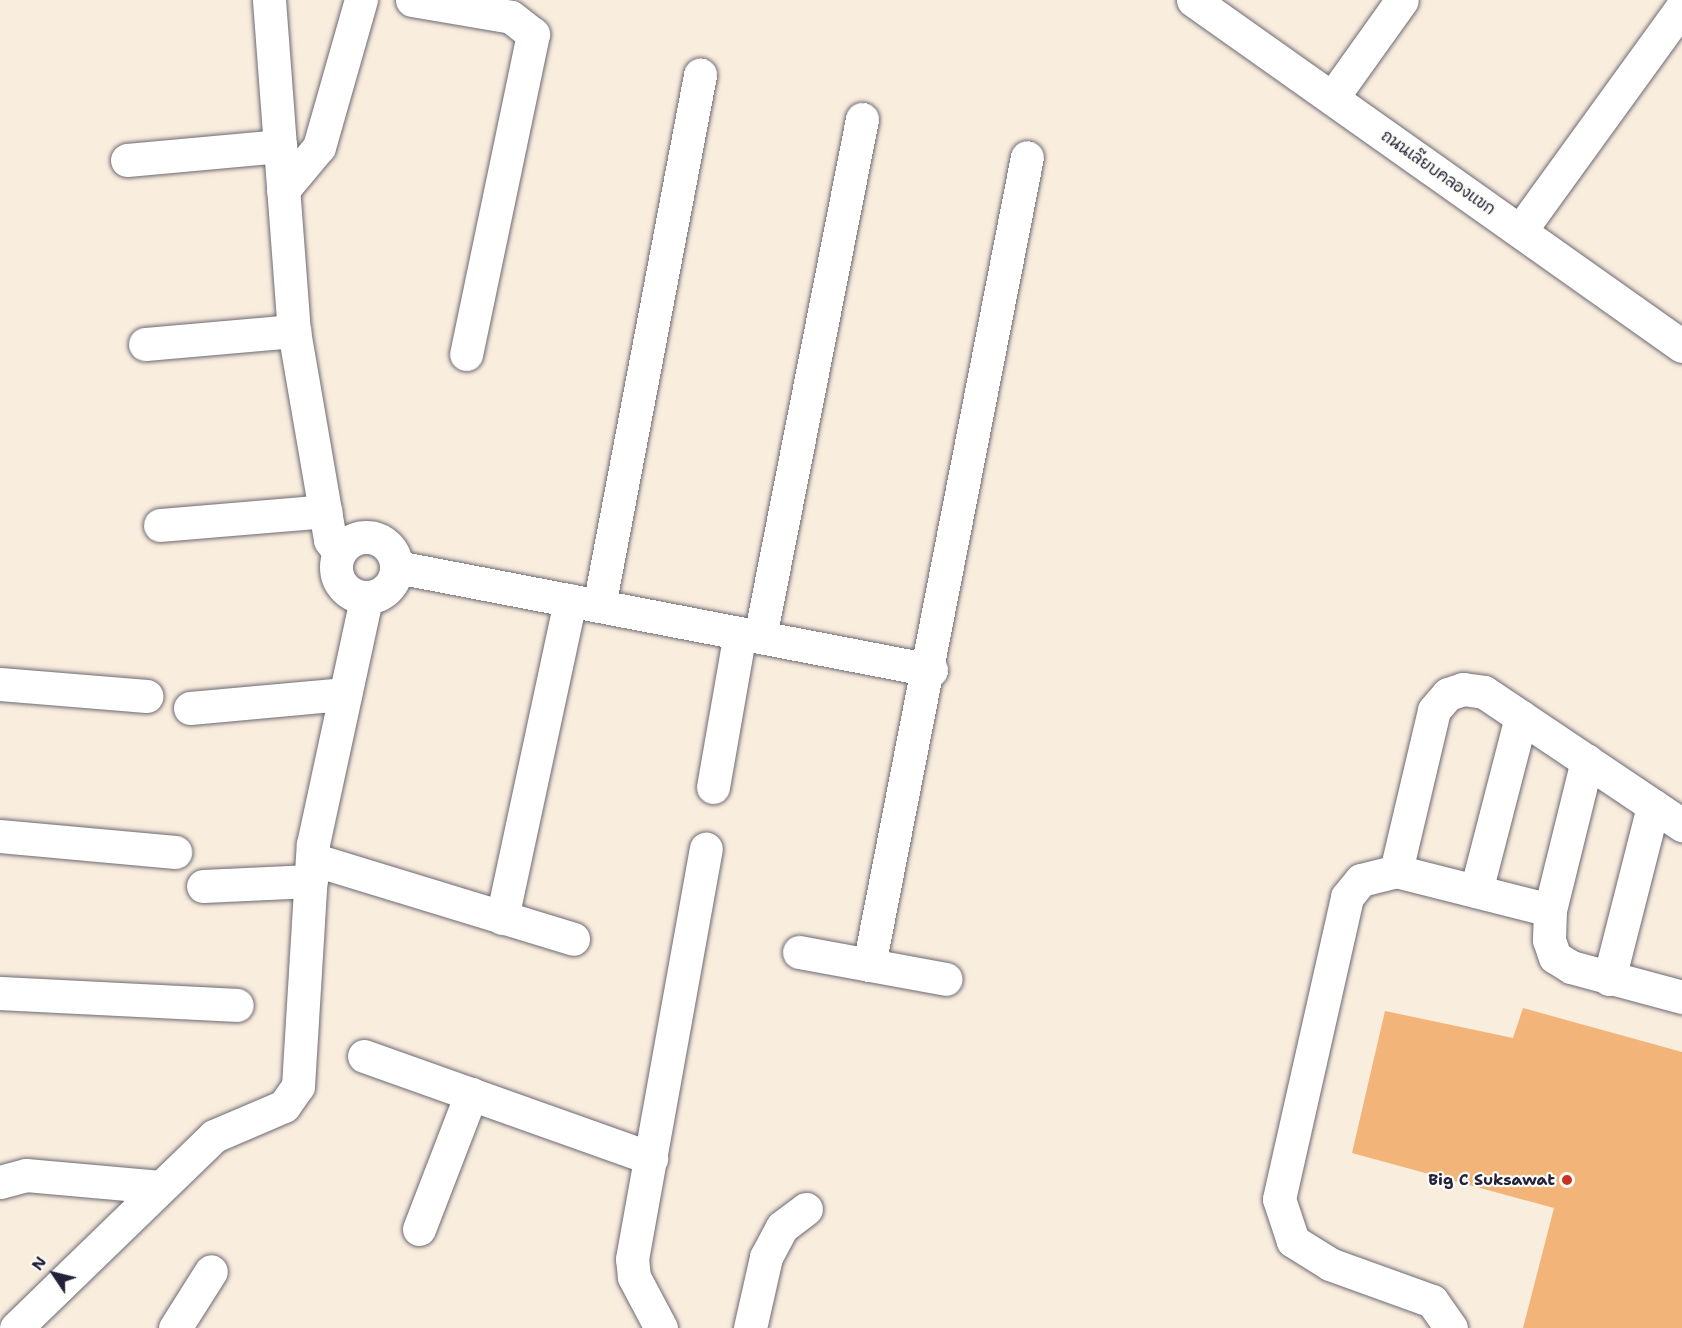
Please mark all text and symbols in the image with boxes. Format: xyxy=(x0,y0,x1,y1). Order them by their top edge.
street label: ถนนเลียบคลองแขก xyxy=(1377,126,1499,220)
place label: Big C Suksawat xyxy=(1428,1170,1555,1190)
marker: Big C Suksawat xyxy=(1560,1173,1574,1187)
north arrow xyxy=(24,1244,84,1304)
text: N xyxy=(27,1252,51,1275)

